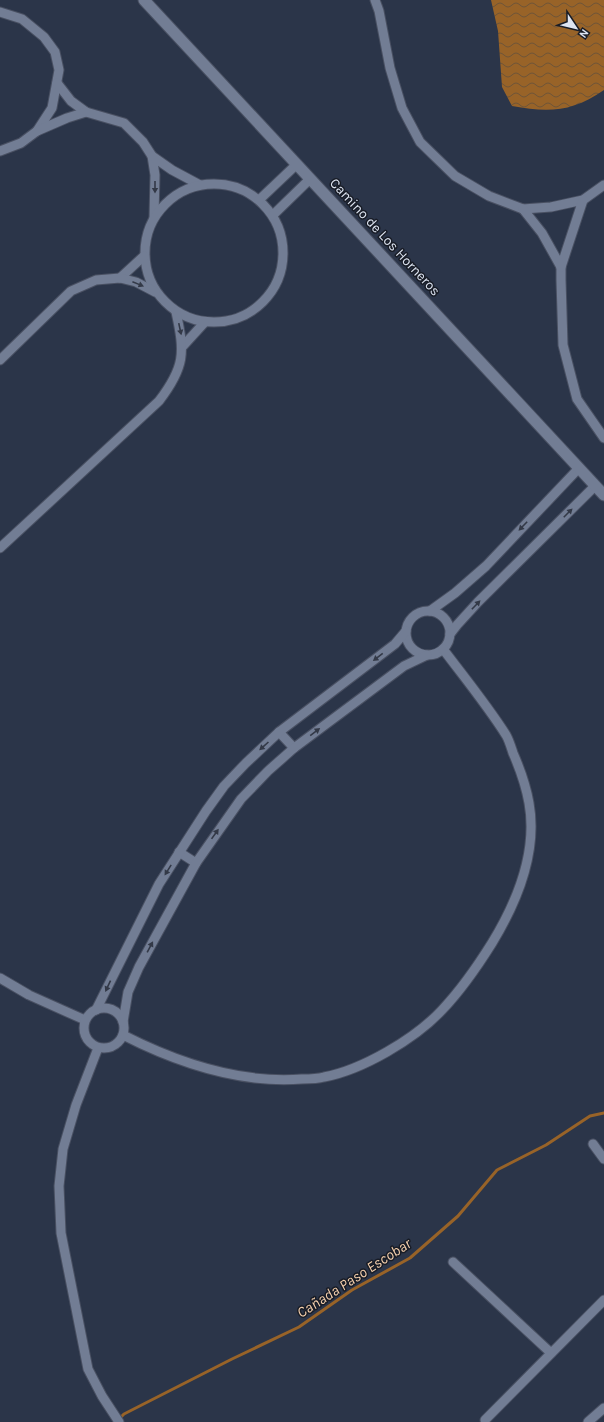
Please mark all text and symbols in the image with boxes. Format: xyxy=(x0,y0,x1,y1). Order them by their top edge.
north arrow xyxy=(556,8,596,48)
text: N xyxy=(576,26,591,40)
street label: Camino de Los Horneros xyxy=(326,175,444,299)
one-way arrow xyxy=(152,181,158,194)
one-way arrow xyxy=(133,281,145,287)
one-way arrow xyxy=(177,323,183,335)
one-way arrow xyxy=(563,508,573,518)
one-way arrow xyxy=(519,521,528,531)
one-way arrow xyxy=(471,600,481,610)
one-way arrow xyxy=(372,653,383,662)
one-way arrow xyxy=(310,728,320,736)
one-way arrow xyxy=(259,741,269,750)
one-way arrow xyxy=(211,829,219,840)
one-way arrow xyxy=(164,865,172,875)
one-way arrow xyxy=(147,941,153,953)
one-way arrow xyxy=(105,980,111,991)
water label: Cañada Paso Escobar xyxy=(293,1234,415,1322)

